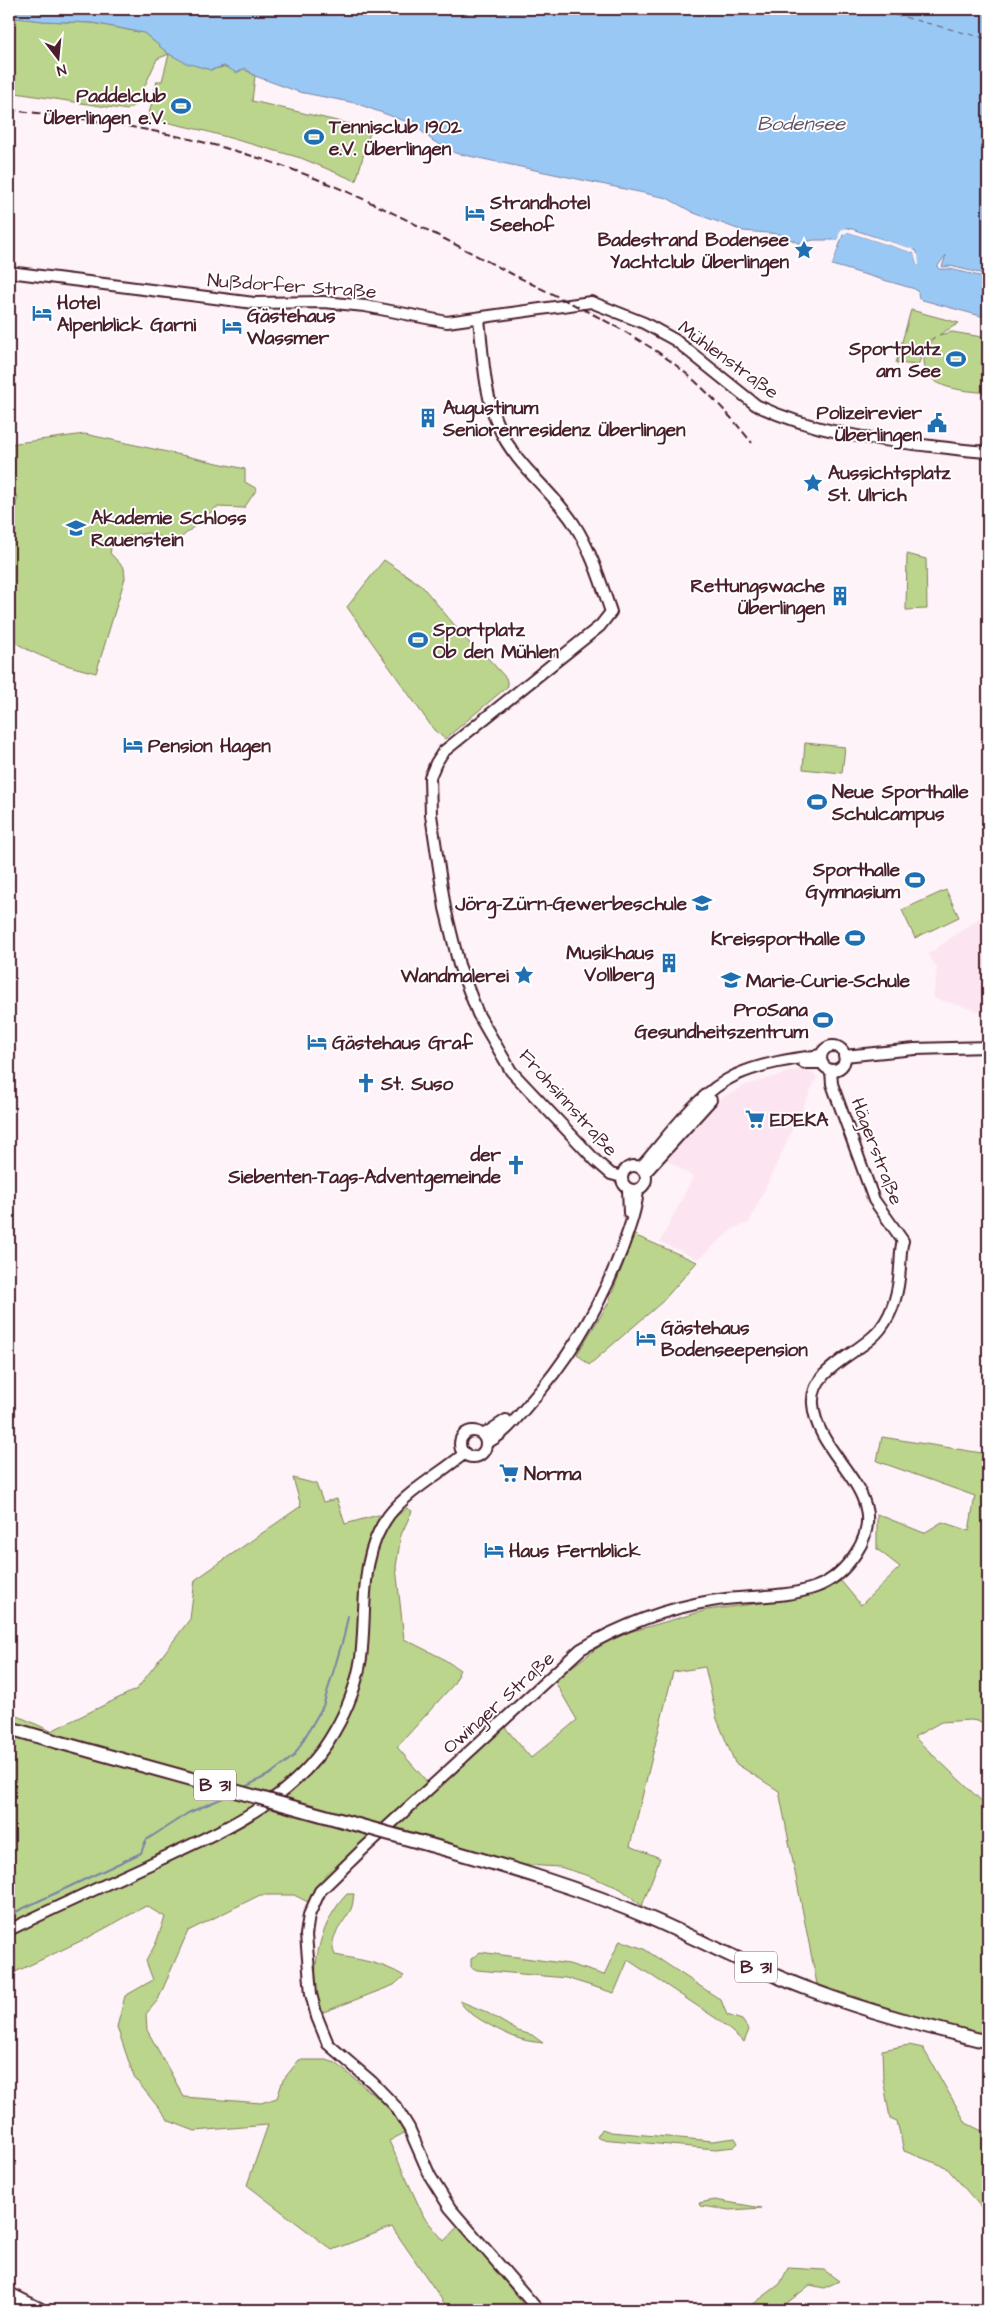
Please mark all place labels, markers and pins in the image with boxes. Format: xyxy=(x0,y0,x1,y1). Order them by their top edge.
place label: Paddelclub Überlingen e.V. xyxy=(44,83,166,133)
sports icon: Paddelclub Überlingen e.V. xyxy=(170,95,192,117)
place label: Tennisclub 1902 e.V. Überlingen xyxy=(328,114,462,164)
sports icon: Tennisclub 1902 e.V. Überlingen xyxy=(303,126,325,148)
place label: Strandhotel Seehof xyxy=(489,190,590,239)
hotel icon: Strandhotel Seehof xyxy=(464,202,486,224)
place label: Badestrand Bodensee Yachtclub Überlingen xyxy=(598,227,790,277)
place icon: Badestrand Bodensee Yachtclub Überlingen xyxy=(793,239,815,261)
place label: Hotel Alpenblick Garni xyxy=(57,290,196,339)
hotel icon: Hotel Alpenblick Garni xyxy=(31,302,53,324)
place label: Gästehaus Wassmer xyxy=(246,303,336,352)
hotel icon: Gästehaus Wassmer xyxy=(221,315,243,337)
place label: Sportplatz am See xyxy=(848,336,942,385)
sports icon: Sportplatz am See xyxy=(945,348,967,370)
place label: Augustinum Seniorenresidenz Überlingen xyxy=(442,395,686,445)
place label: Polizeirevier Überlingen xyxy=(817,400,923,450)
building icon: Augustinum Seniorenresidenz Überlingen xyxy=(417,407,439,429)
public building icon: Polizeirevier Überlingen xyxy=(926,412,948,434)
place label: Aussichtsplatz St. Ulrich xyxy=(827,460,951,509)
place icon: Aussichtsplatz St. Ulrich xyxy=(802,472,824,494)
place label: Akademie Schloss Rauenstein xyxy=(91,505,247,554)
school or university icon: Akademie Schloss Rauenstein xyxy=(65,517,87,539)
place label: Rettungswache Überlingen xyxy=(691,573,826,623)
building icon: Rettungswache Überlingen xyxy=(829,585,851,607)
place label: Sportplatz Ob den Mühlen xyxy=(432,617,559,666)
sports icon: Sportplatz Ob den Mühlen xyxy=(407,629,429,651)
place label: Pension Hagen xyxy=(148,733,271,761)
hotel icon: Pension Hagen xyxy=(122,734,144,756)
place label: Neue Sporthalle Schulcampus xyxy=(831,779,969,828)
sports icon: Neue Sporthalle Schulcampus xyxy=(806,791,828,813)
place label: Sporthalle Gymnasium xyxy=(806,857,901,907)
sports icon: Sporthalle Gymnasium xyxy=(904,869,926,891)
place label: Jörg-Zürn-Gewerbeschule xyxy=(454,891,688,919)
school or university icon: Jörg-Zürn-Gewerbeschule xyxy=(691,892,713,914)
place label: Kreissporthalle xyxy=(711,926,841,953)
sports icon: Kreissporthalle xyxy=(844,927,866,949)
place label: Musikhaus Vollberg xyxy=(566,940,654,990)
building icon: Musikhaus Vollberg xyxy=(658,952,680,974)
place label: Wandmalerei xyxy=(400,963,509,990)
place icon: Wandmalerei xyxy=(513,964,535,986)
place label: Marie-Curie-Schule xyxy=(746,968,911,995)
school or university icon: Marie-Curie-Schule xyxy=(720,969,742,991)
place label: ProSana Gesundheitszentrum xyxy=(635,997,809,1046)
sports icon: ProSana Gesundheitszentrum xyxy=(812,1009,834,1031)
place label: Gästehaus Graf xyxy=(332,1030,473,1057)
hotel icon: Gästehaus Graf xyxy=(306,1031,328,1053)
place label: St. Suso xyxy=(380,1071,454,1098)
church icon: St. Suso xyxy=(355,1072,377,1094)
place label: EDEKA xyxy=(770,1107,829,1134)
supermarket icon: EDEKA xyxy=(744,1108,766,1130)
place label: der Siebenten-Tags-Adventgemeinde xyxy=(227,1142,502,1192)
church icon: der Siebenten-Tags-Adventgemeinde xyxy=(505,1154,527,1176)
place label: Gästehaus Bodenseepension xyxy=(661,1315,808,1364)
hotel icon: Gästehaus Bodenseepension xyxy=(635,1327,657,1349)
place label: Norma xyxy=(524,1461,582,1488)
supermarket icon: Norma xyxy=(498,1462,520,1484)
place label: Haus Fernblick xyxy=(509,1538,641,1565)
hotel icon: Haus Fernblick xyxy=(483,1539,505,1561)

